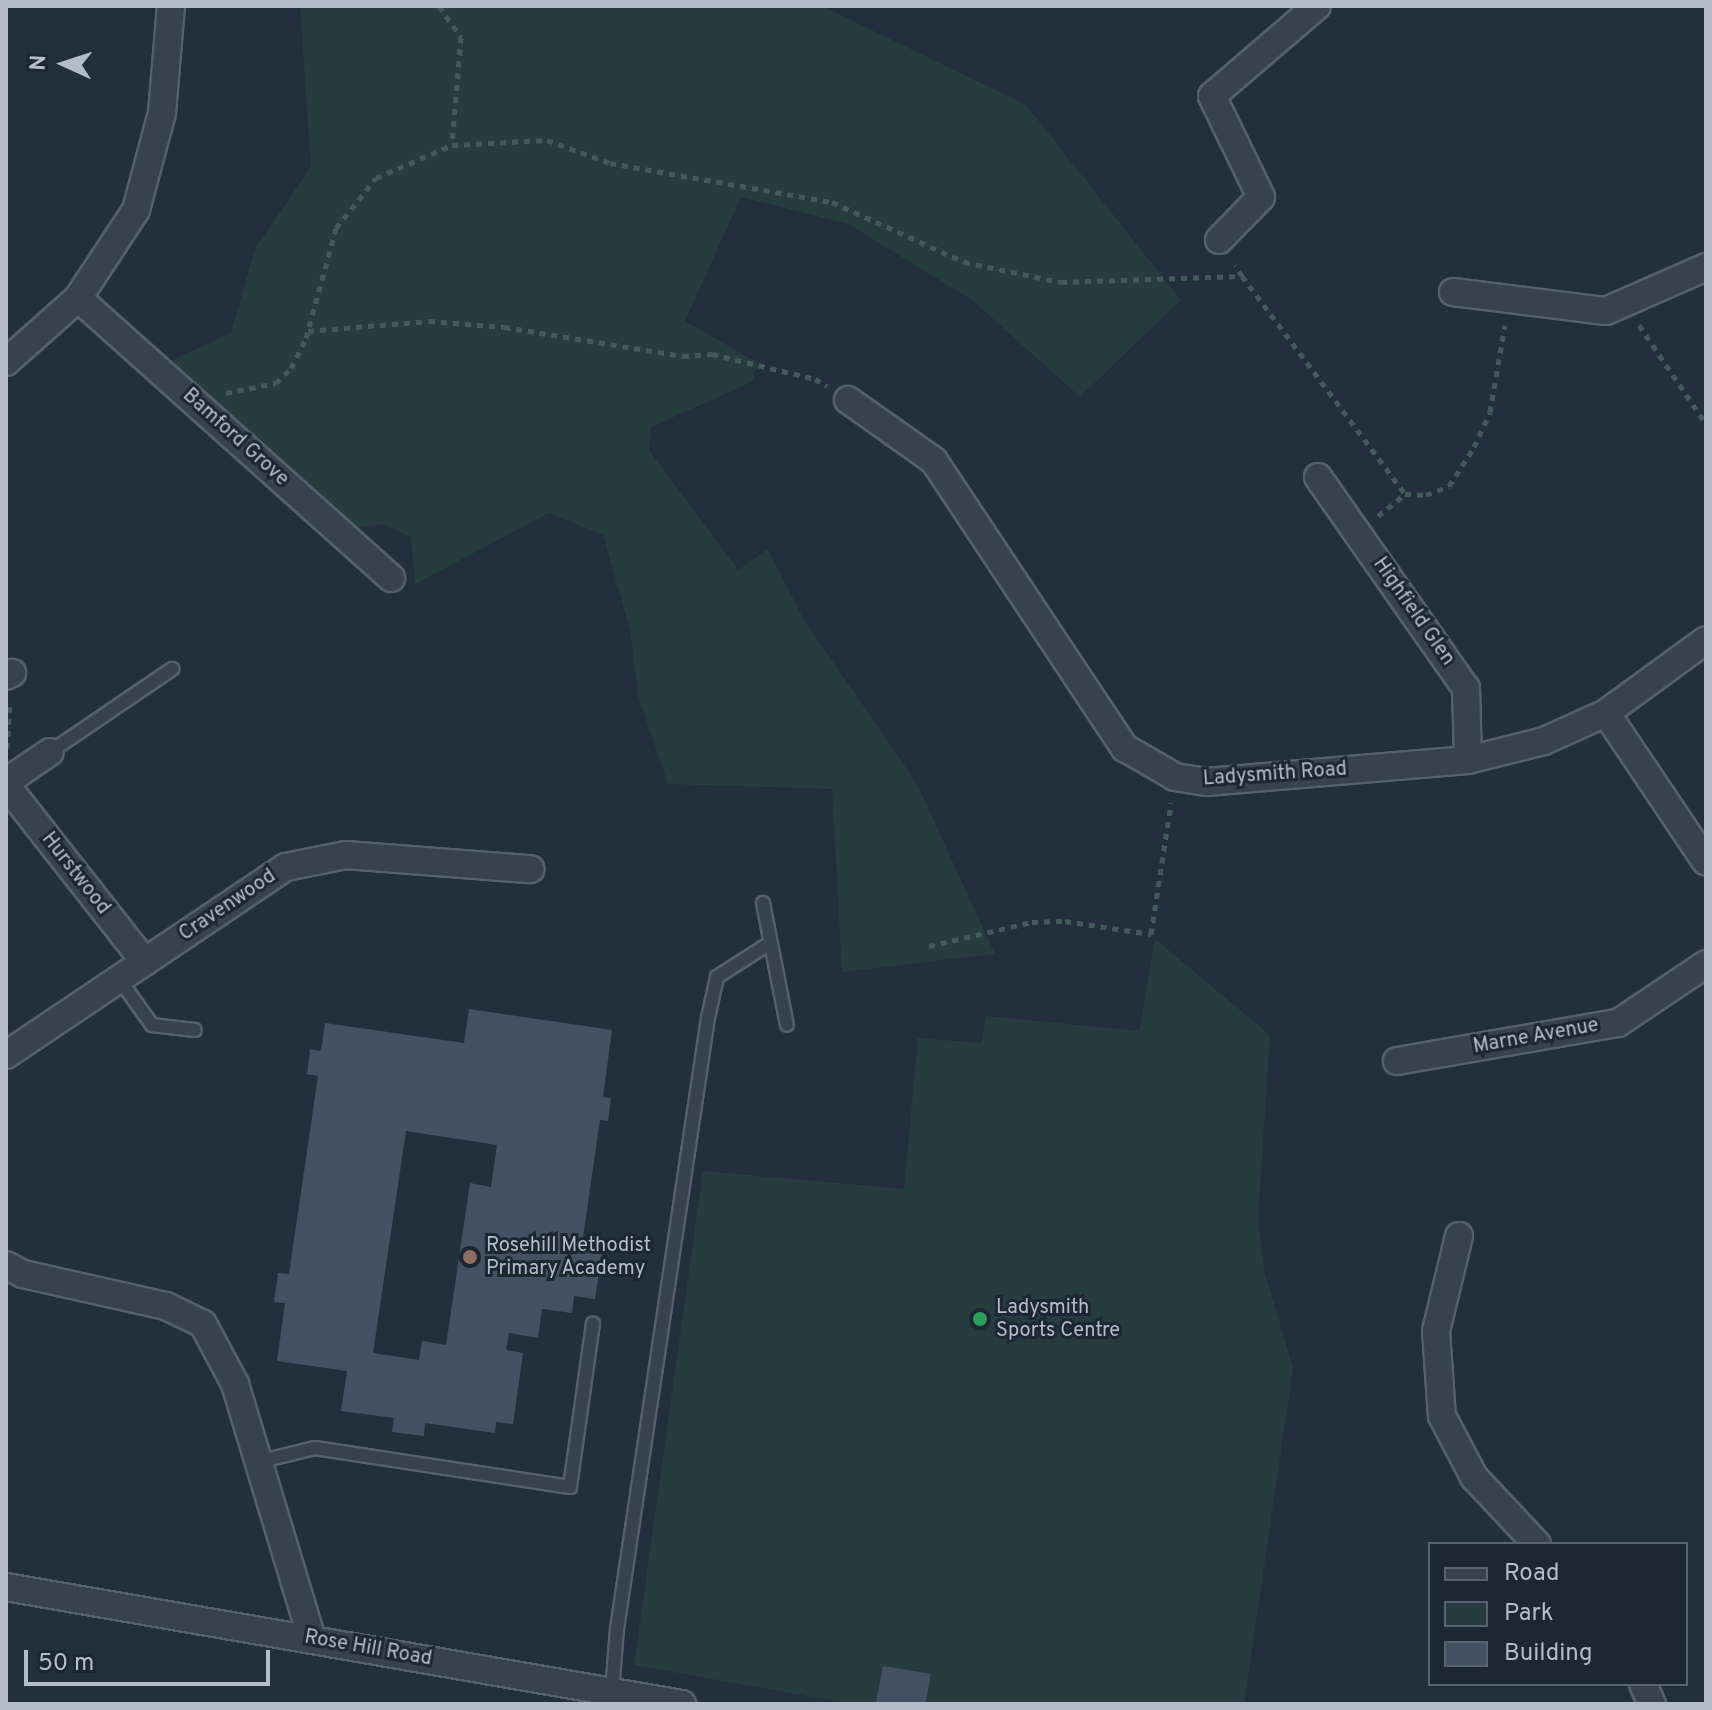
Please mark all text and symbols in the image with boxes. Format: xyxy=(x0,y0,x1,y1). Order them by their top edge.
north arrow xyxy=(24,24,104,104)
text: N xyxy=(26,54,53,71)
street label: Bamford Grove xyxy=(177,384,293,492)
street label: Highfield Glen xyxy=(1367,553,1459,671)
street label: Ladysmith Road xyxy=(1202,758,1348,792)
street label: Hurstwood xyxy=(35,828,115,920)
street label: Cravenwood xyxy=(175,865,281,947)
street label: Marne Avenue xyxy=(1471,1014,1601,1060)
place label: Rosehill Methodist Primary Academy xyxy=(486,1234,651,1281)
marker: Rosehill Methodist Primary Academy xyxy=(461,1248,479,1266)
place label: Ladysmith Sports Centre xyxy=(996,1296,1120,1343)
marker: Ladysmith Sports Centre xyxy=(971,1310,989,1328)
legend xyxy=(1428,1542,1688,1686)
text: Road xyxy=(1504,1559,1560,1589)
text: Park xyxy=(1504,1599,1554,1629)
street label: Rose Hill Road xyxy=(302,1626,434,1672)
scale bar xyxy=(28,1634,274,1684)
text: Building xyxy=(1504,1639,1593,1669)
text: 50 m xyxy=(38,1649,94,1679)

